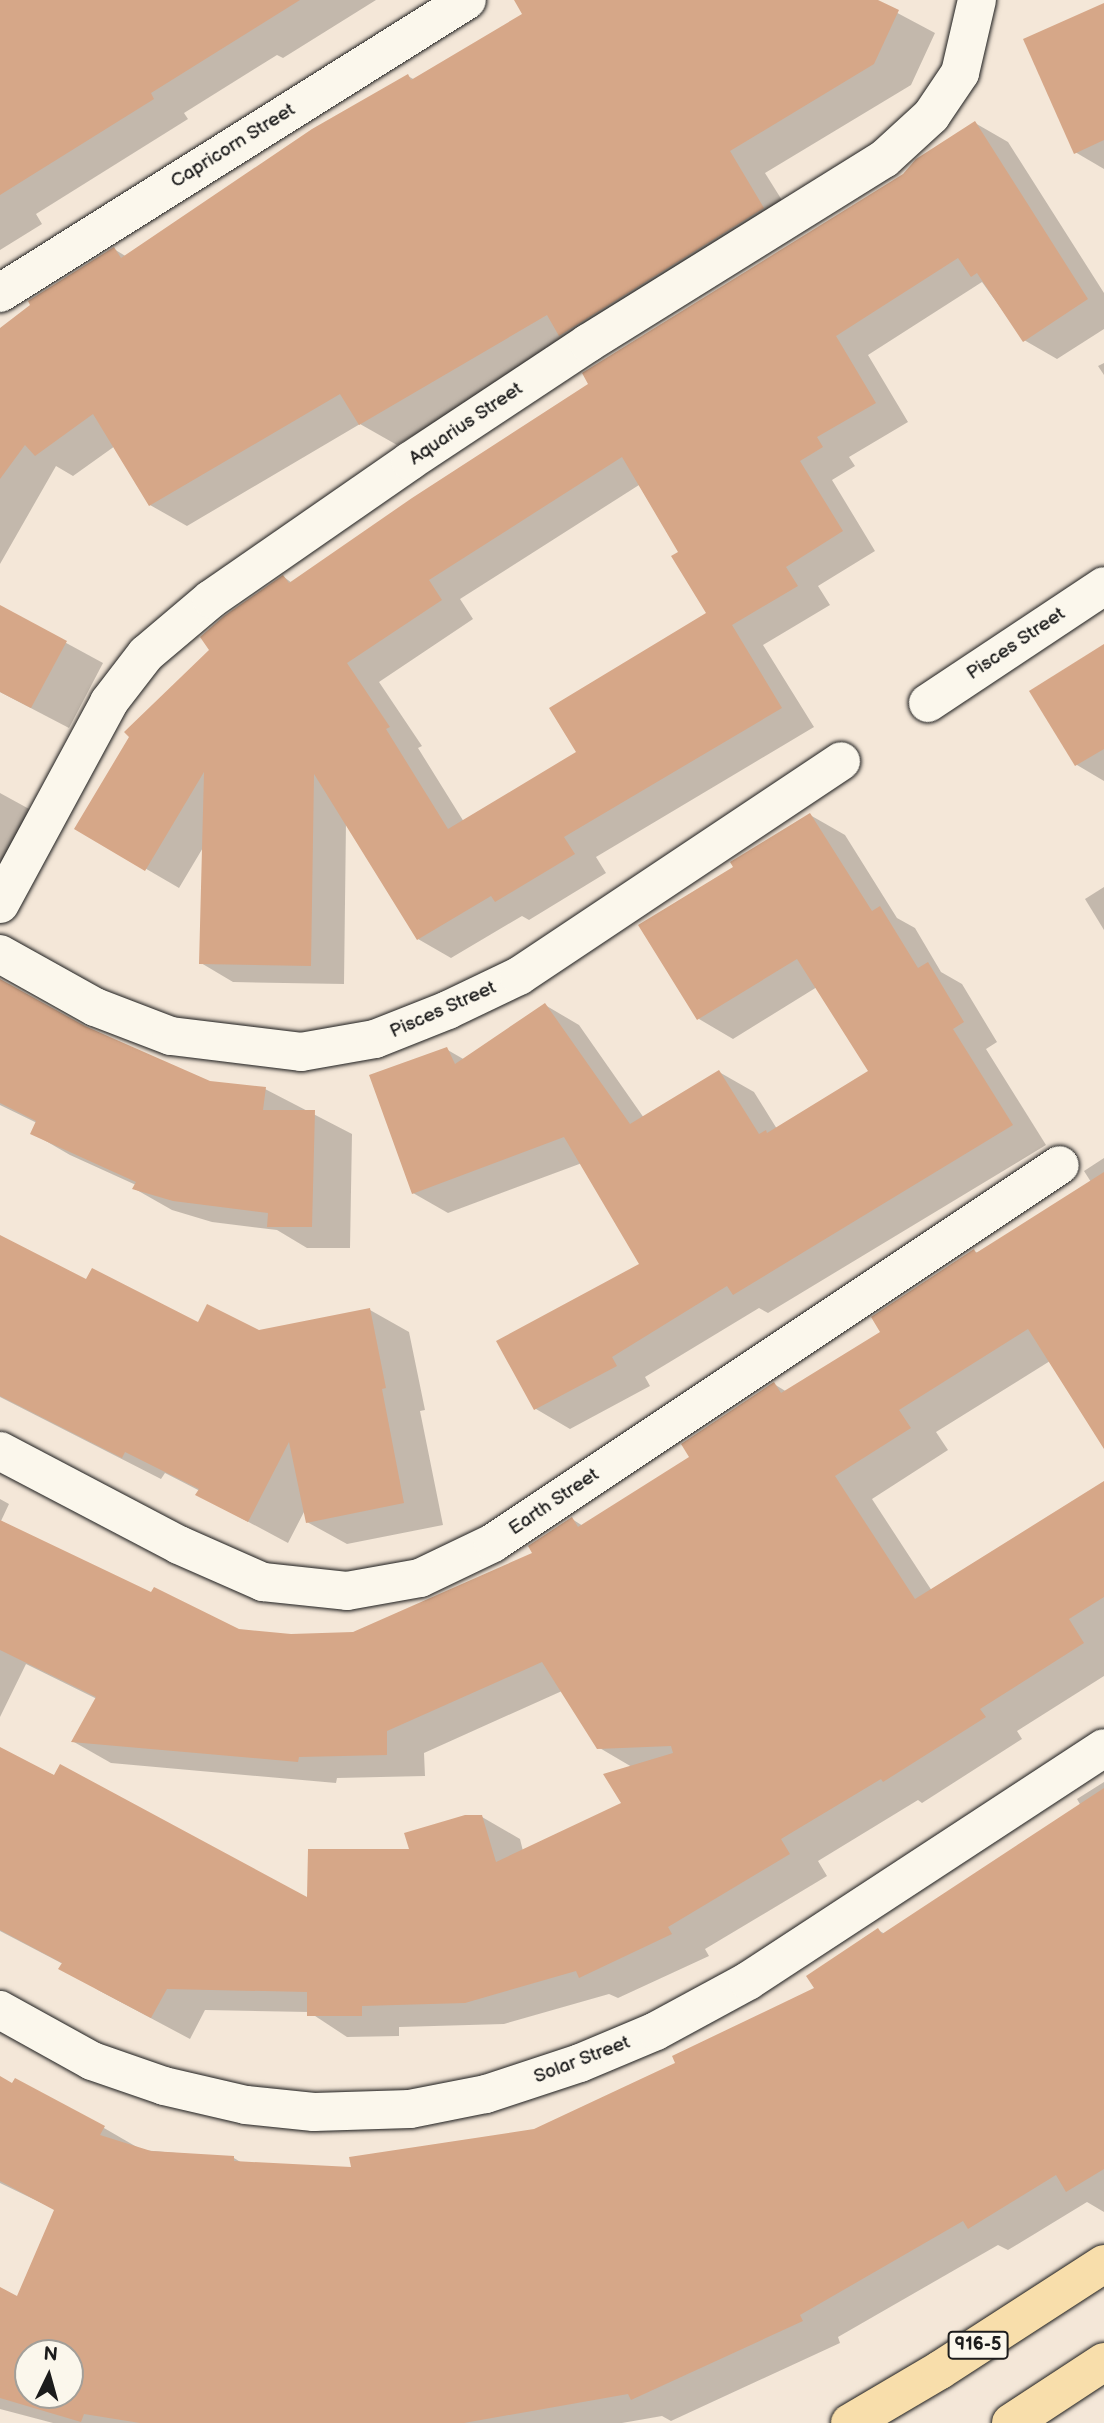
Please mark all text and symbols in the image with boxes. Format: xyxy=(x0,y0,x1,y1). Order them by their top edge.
street label: Capricorn Street xyxy=(167,99,299,193)
street label: Aquarius Street xyxy=(405,378,527,470)
street label: Pisces Street xyxy=(962,603,1070,685)
street label: Pisces Street xyxy=(386,976,500,1044)
street label: Earth Street xyxy=(505,1463,603,1541)
street label: Solar Street xyxy=(531,2031,633,2089)
road number: 916-5 xyxy=(946,2330,1010,2360)
north arrow xyxy=(14,2339,84,2409)
text: N xyxy=(43,2342,59,2367)

